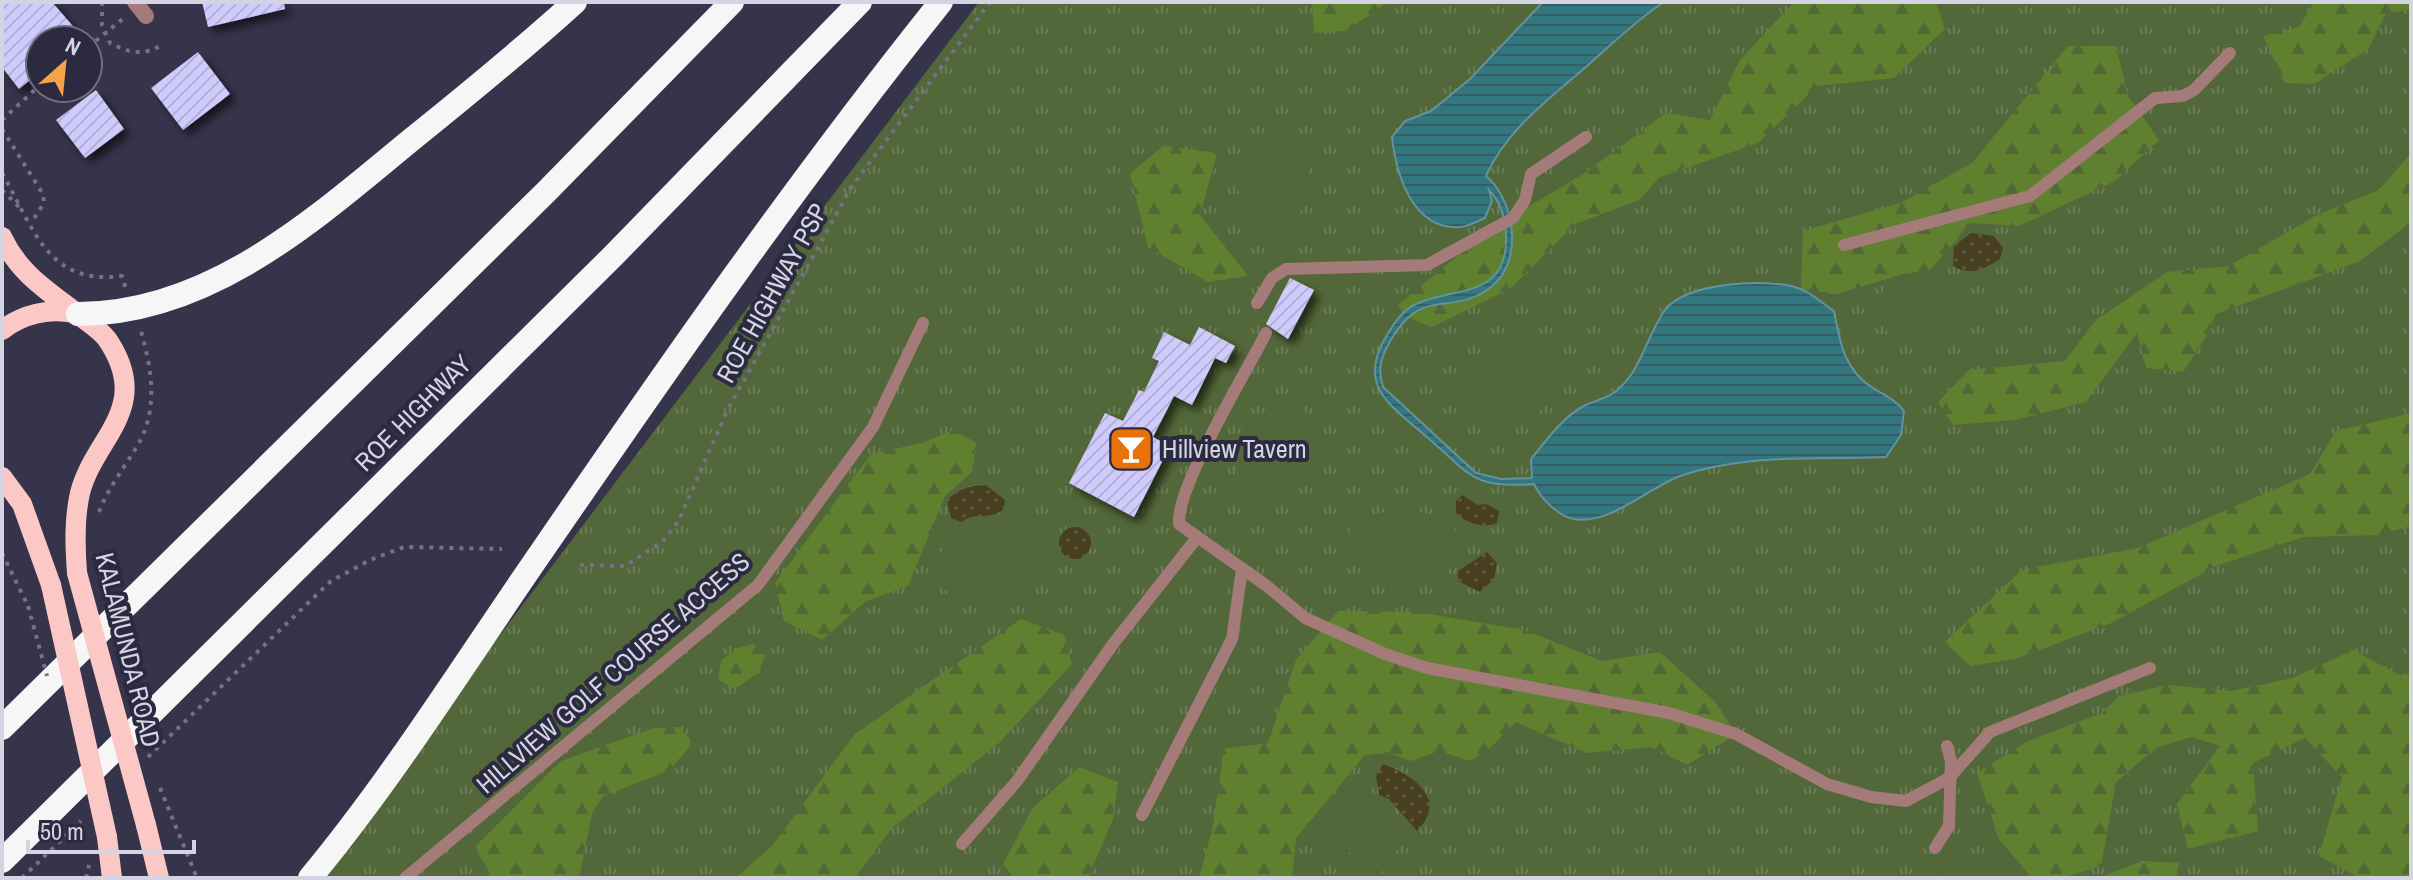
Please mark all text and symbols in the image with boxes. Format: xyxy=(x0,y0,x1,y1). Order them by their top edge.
north arrow xyxy=(24,24,104,104)
text: N xyxy=(60,30,86,63)
street label: ROE HIGHWAY PSP xyxy=(708,197,835,389)
street label: ROE HIGHWAY xyxy=(347,346,479,479)
bar icon: Hillview Tavern xyxy=(1107,425,1155,473)
place label: Hillview Tavern xyxy=(1162,431,1307,466)
street label: HILLVIEW GOLF COURSE ACCESS xyxy=(469,544,757,801)
street label: KALAMUNDA ROAD xyxy=(87,549,170,751)
scale bar xyxy=(28,804,194,854)
text: 50 m xyxy=(40,815,84,847)

